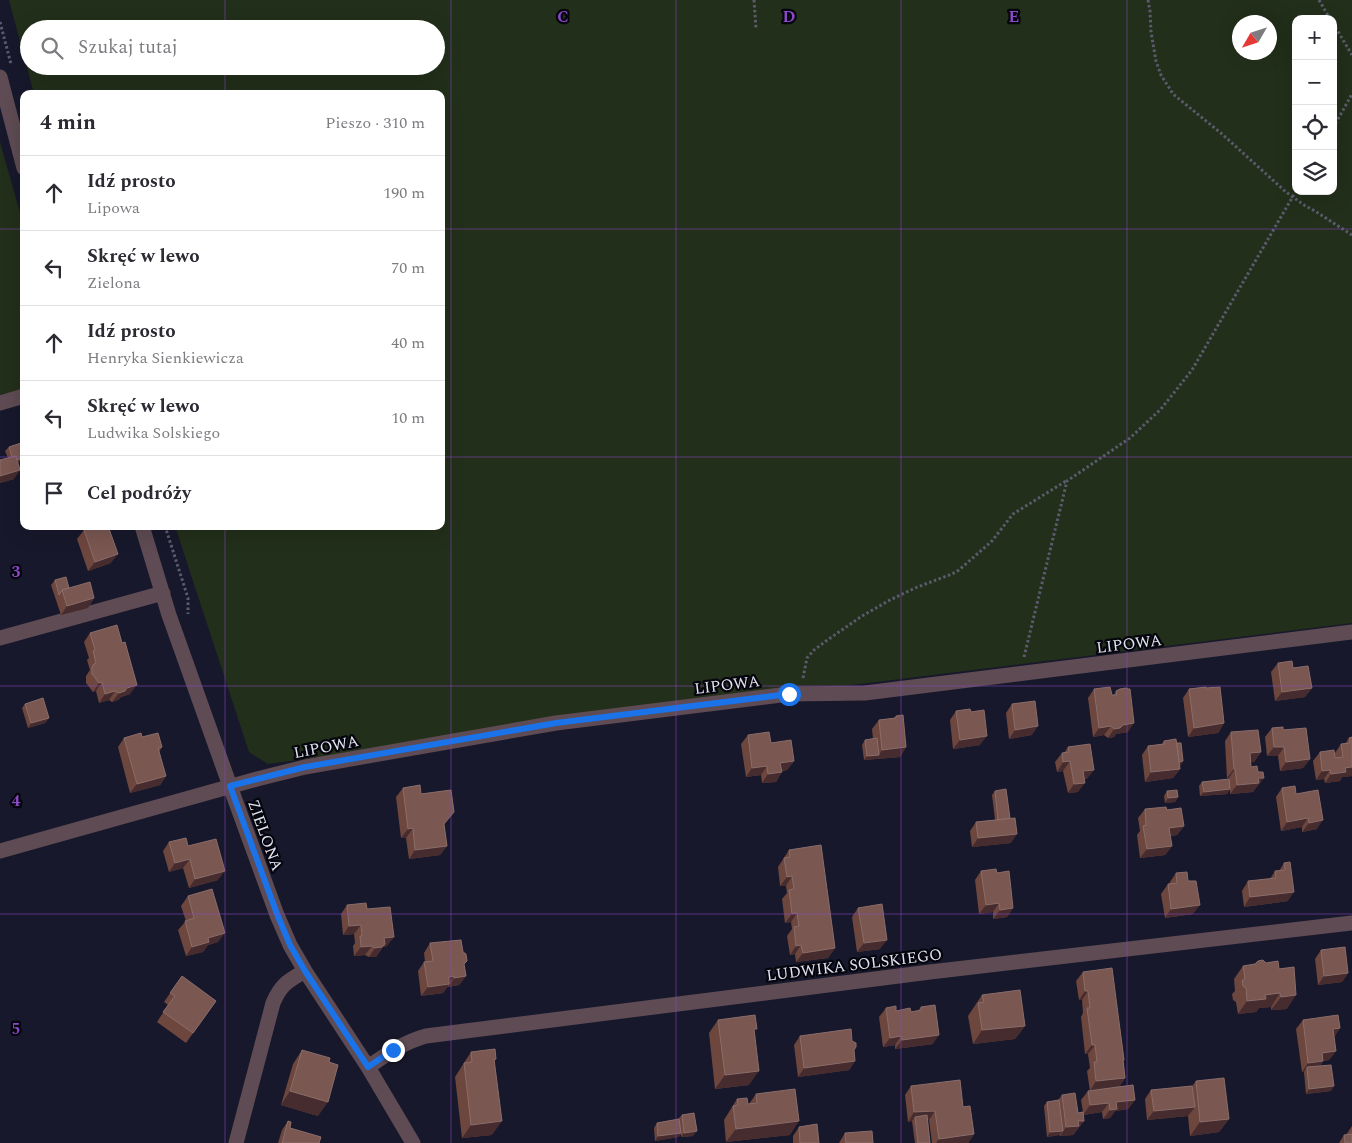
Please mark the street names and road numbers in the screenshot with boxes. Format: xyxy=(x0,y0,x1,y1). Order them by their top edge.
street label: LIPOWA xyxy=(1095,628,1163,660)
street label: LIPOWA xyxy=(693,669,761,701)
street label: LIPOWA xyxy=(291,729,361,765)
street label: ZIELONA xyxy=(241,796,289,874)
street label: LUDWIKA SOLSKIEGO xyxy=(765,942,943,988)

